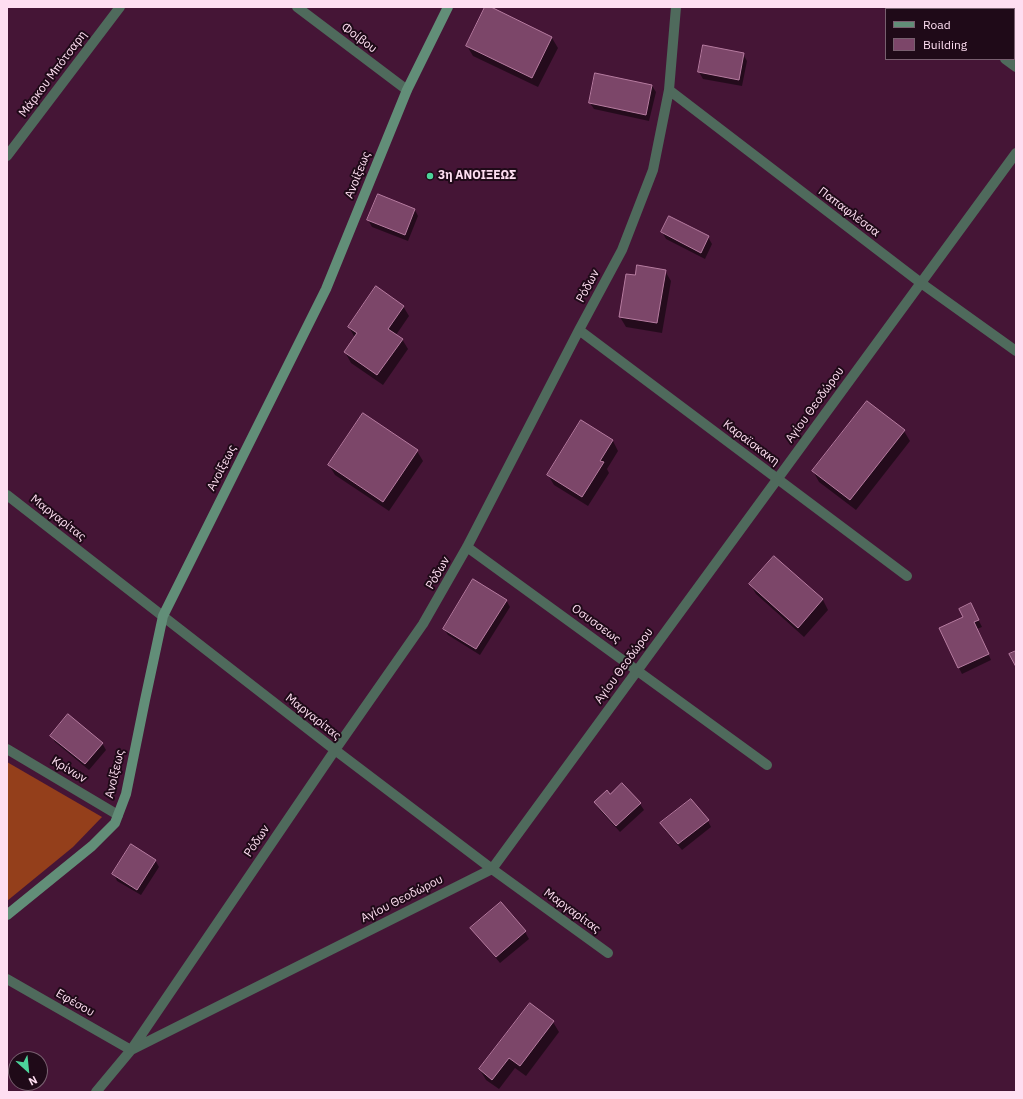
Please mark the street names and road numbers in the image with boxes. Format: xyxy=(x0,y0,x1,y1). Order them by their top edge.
street label: Φοίβου xyxy=(338,20,380,56)
street label: Μάρκου Μπότσαρη xyxy=(16,28,90,120)
street label: Ανοίξεως xyxy=(342,149,374,201)
street label: Παπαφλέσσα xyxy=(815,184,883,240)
street label: Ρόδων xyxy=(573,267,603,305)
street label: Αγίου Θεοδώρου xyxy=(783,364,847,446)
street label: Καραϊσκακη xyxy=(720,417,782,469)
street label: Ανοίξεως xyxy=(204,443,240,493)
street label: Μαργαρίτας xyxy=(27,492,89,544)
street label: Ρόδων xyxy=(423,554,453,592)
street label: Οσυσσεως xyxy=(569,601,623,647)
street label: Αγίου Θεοδώρου xyxy=(592,625,656,707)
street label: Μαργαρίτας xyxy=(282,691,344,743)
street label: Ανοίξεως xyxy=(102,748,128,800)
street label: Κρίνων xyxy=(49,754,89,786)
street label: Ρόδων xyxy=(241,822,273,860)
street label: Αγίου Θεοδώρου xyxy=(358,872,446,926)
street label: Μαργαρίτας xyxy=(541,886,603,936)
street label: Εφέσου xyxy=(53,986,97,1020)

